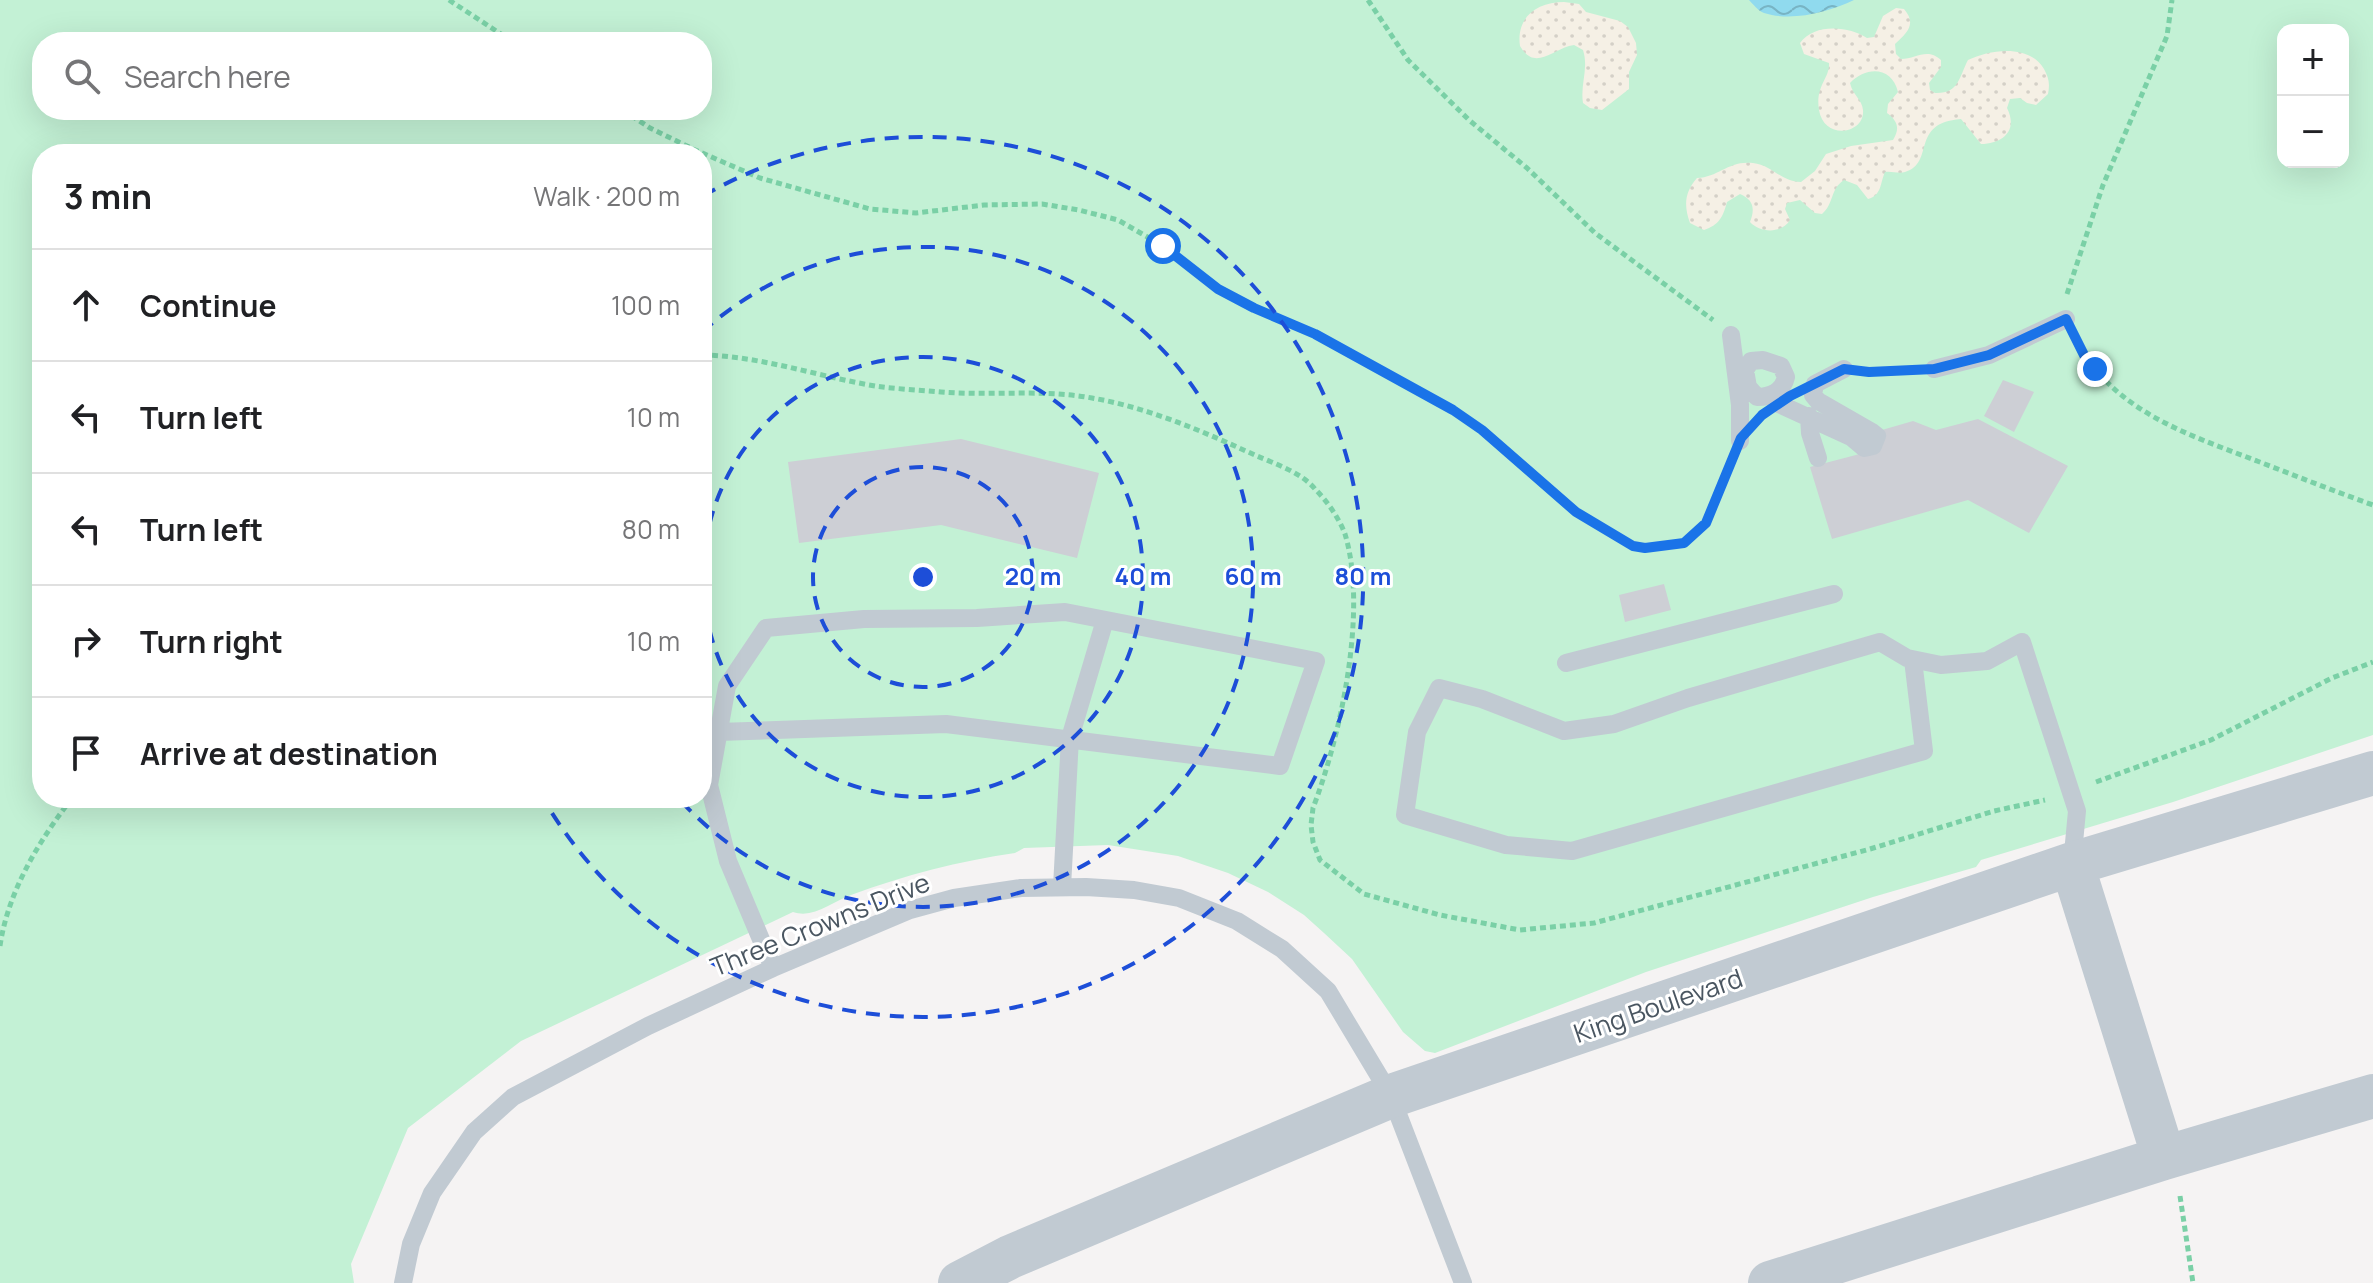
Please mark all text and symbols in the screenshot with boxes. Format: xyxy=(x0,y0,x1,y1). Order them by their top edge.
map controls xyxy=(2277,24,2349,168)
button: + xyxy=(2277,24,2349,96)
search box xyxy=(32,32,712,120)
icon: search xyxy=(60,54,104,98)
text: Search here xyxy=(124,56,291,97)
button: − xyxy=(2277,96,2349,168)
text: 3 min xyxy=(64,173,152,219)
text: Walk · 200 m xyxy=(533,178,680,214)
route start xyxy=(1145,228,1181,264)
icon: ahead xyxy=(64,283,108,327)
text: Continue xyxy=(140,285,276,326)
text: 100 m xyxy=(611,287,680,323)
route end xyxy=(2077,351,2113,387)
icon: left xyxy=(64,395,108,439)
text: Turn left xyxy=(140,397,263,438)
text: 10 m xyxy=(627,399,680,435)
icon: left xyxy=(64,507,108,551)
text: Turn left xyxy=(140,509,263,550)
text: 80 m xyxy=(622,511,680,547)
text: 20 m xyxy=(1005,559,1061,592)
text: 40 m xyxy=(1115,559,1171,592)
text: 60 m xyxy=(1224,559,1282,592)
text: 80 m xyxy=(1335,559,1391,592)
centre of rings xyxy=(909,563,937,591)
icon: right xyxy=(64,619,108,663)
text: Turn right xyxy=(140,621,283,662)
text: 10 m xyxy=(627,623,680,659)
icon: arrive xyxy=(64,731,108,775)
text: Arrive at destination xyxy=(140,733,438,774)
street label: Three Crowns Drive xyxy=(705,864,935,984)
street label: King Boulevard xyxy=(1569,959,1747,1051)

